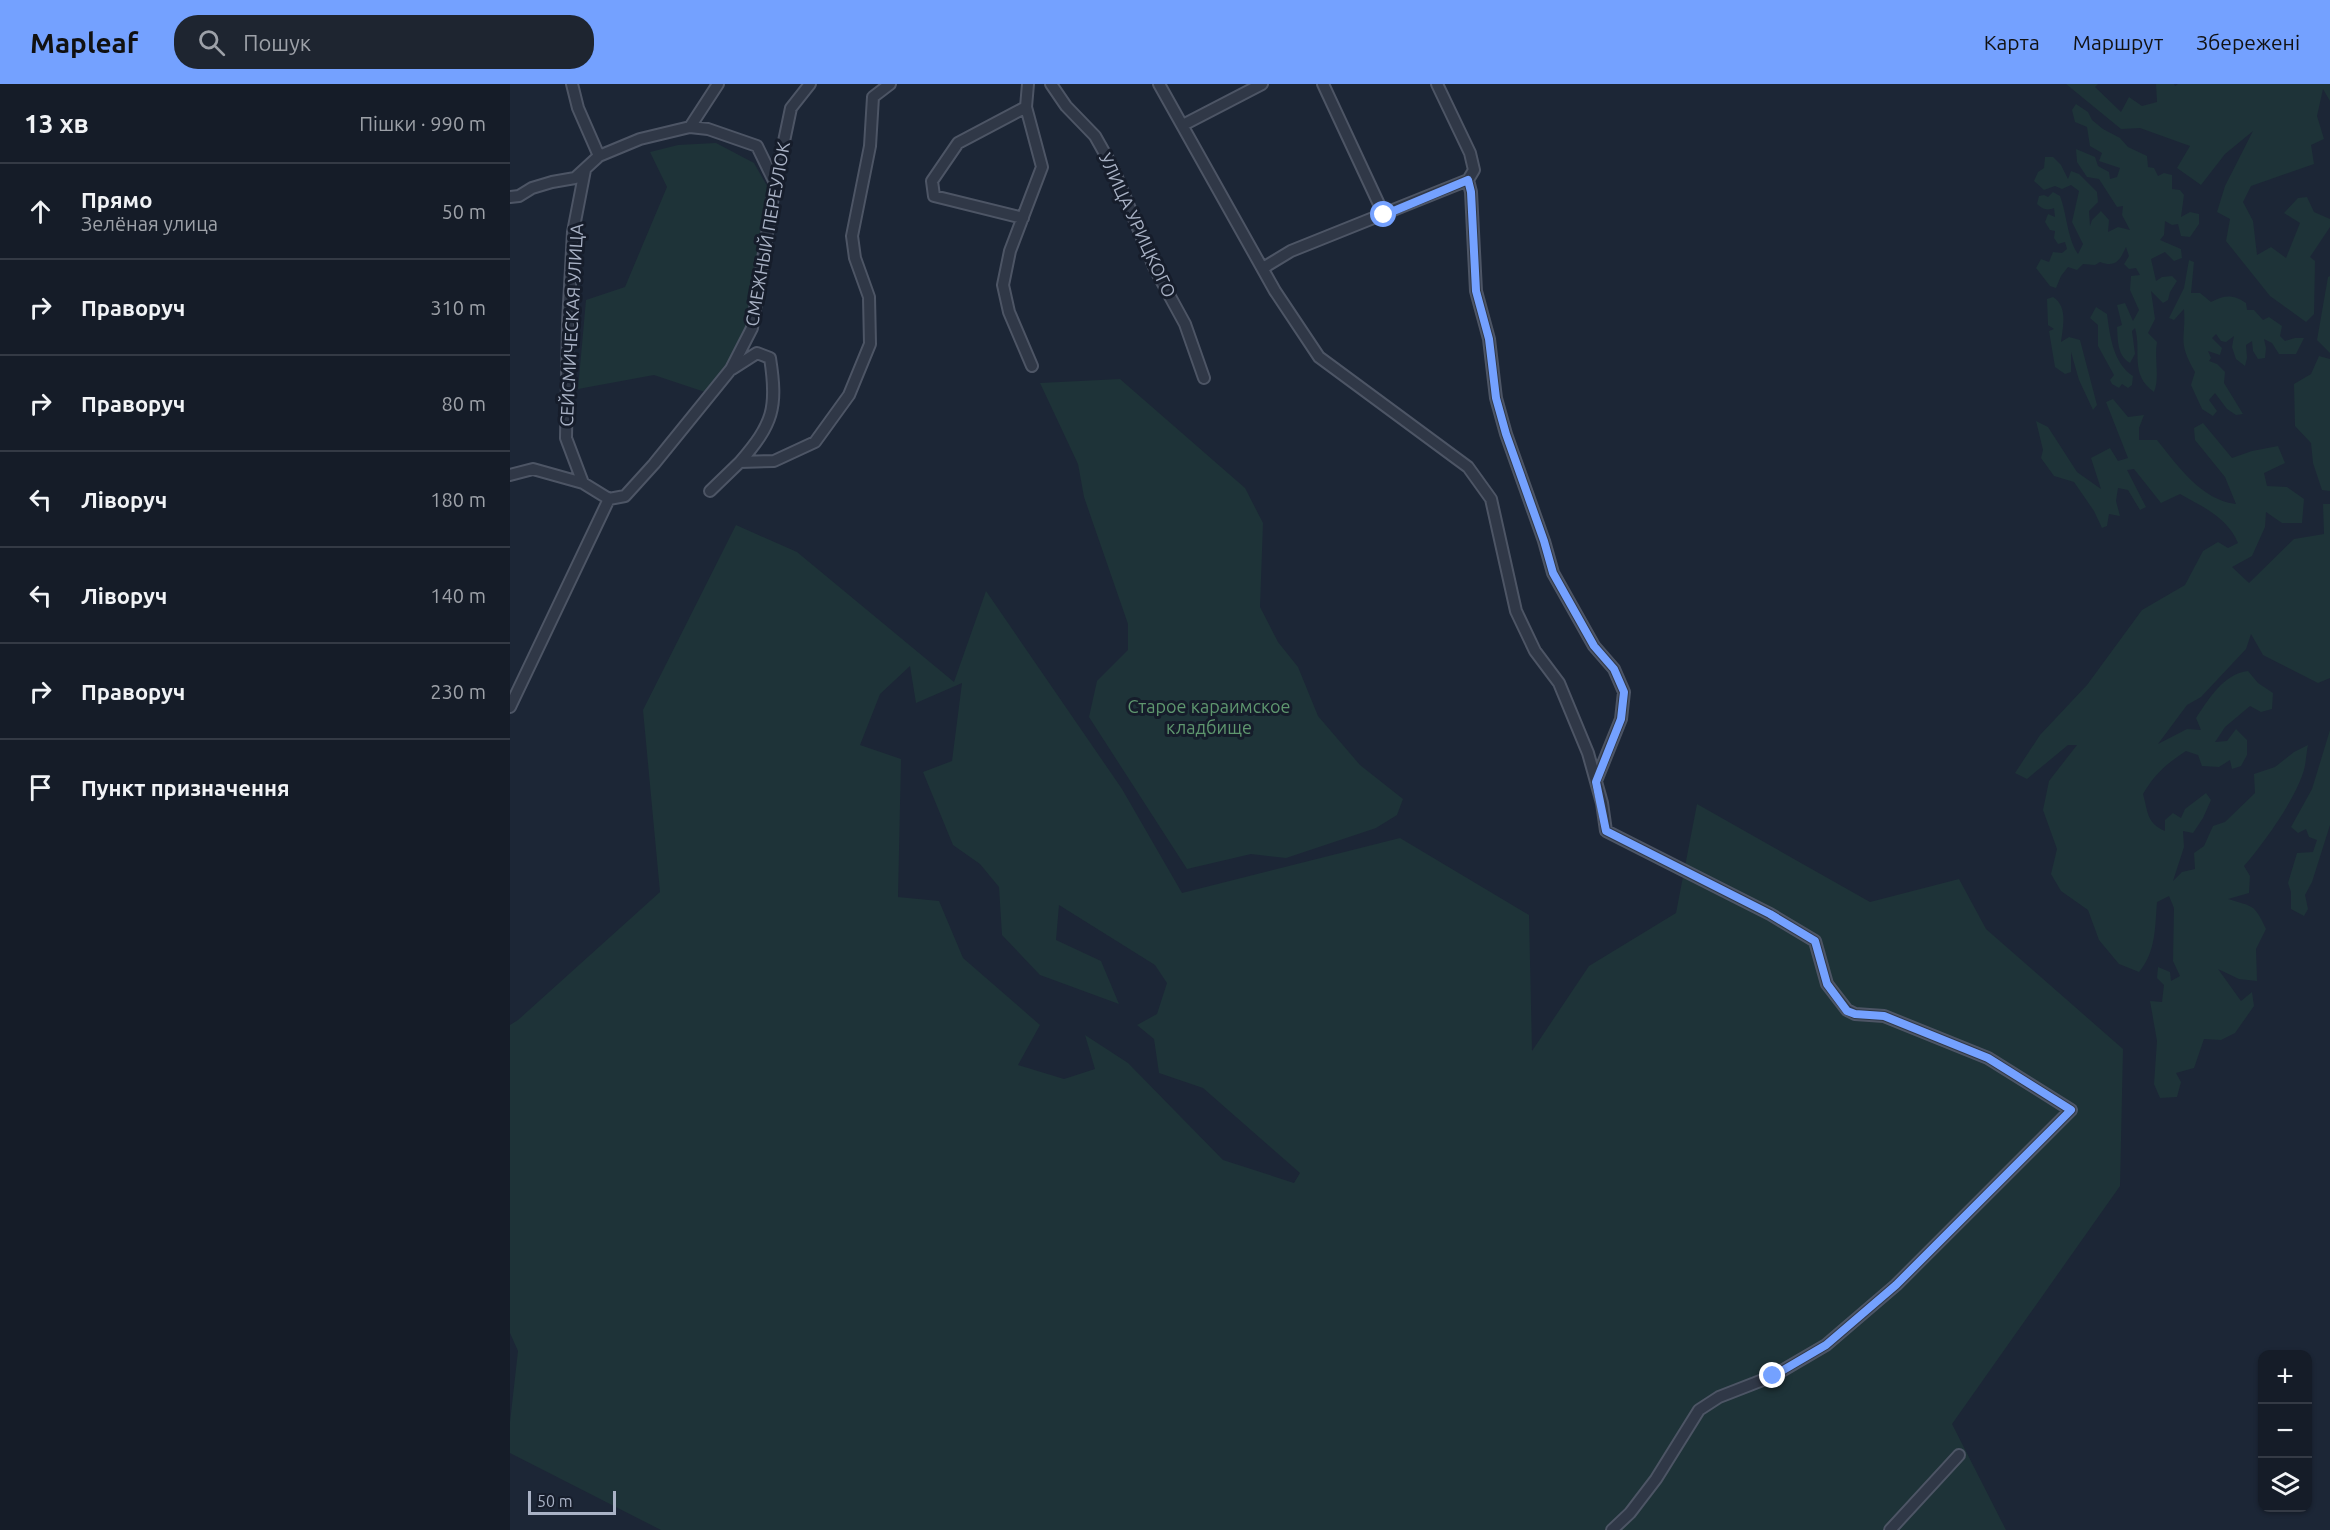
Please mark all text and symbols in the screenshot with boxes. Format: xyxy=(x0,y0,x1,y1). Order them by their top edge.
search box xyxy=(174,15,594,69)
icon: search xyxy=(195,26,228,59)
text: Mapleaf xyxy=(30,27,138,58)
text: Пошук xyxy=(243,30,311,55)
text: Карта xyxy=(1984,30,2040,54)
text: Маршрут xyxy=(2073,30,2163,54)
text: Збережені xyxy=(2196,30,2300,54)
text: 13 хв xyxy=(24,109,89,138)
text: Пішки · 990 m xyxy=(359,112,486,135)
street label: СМЕЖНЫЙ ПЕРЕУЛОК xyxy=(741,140,793,328)
street label: УЛИЦА УРИЦКОГО xyxy=(1096,150,1180,300)
text: Прямо xyxy=(81,187,152,212)
icon: ahead xyxy=(24,195,57,228)
text: 50 m xyxy=(442,200,486,223)
route start xyxy=(1370,201,1396,227)
text: Зелёная улица xyxy=(81,212,218,235)
street label: СЕЙСМИЧЕСКАЯ УЛИЦА xyxy=(556,223,586,427)
icon: right xyxy=(24,291,57,324)
text: Праворуч xyxy=(81,295,185,320)
text: 310 m xyxy=(430,296,486,319)
icon: right xyxy=(24,387,57,420)
text: Праворуч xyxy=(81,391,185,416)
text: 80 m xyxy=(442,392,486,415)
icon: left xyxy=(24,483,57,516)
text: Ліворуч xyxy=(81,487,167,512)
text: 180 m xyxy=(430,488,486,511)
icon: left xyxy=(24,579,57,612)
text: Ліворуч xyxy=(81,583,167,608)
text: 140 m xyxy=(430,584,486,607)
icon: right xyxy=(24,675,57,708)
text: Праворуч xyxy=(81,679,185,704)
text: 230 m xyxy=(430,680,486,703)
park label: Старое караимское кладбище xyxy=(1128,696,1290,737)
icon: arrive xyxy=(24,771,57,804)
text: Пункт призначення xyxy=(81,775,290,800)
map controls xyxy=(2258,1350,2312,1512)
button: + xyxy=(2258,1350,2312,1404)
route end xyxy=(1759,1362,1785,1388)
button: − xyxy=(2258,1404,2312,1458)
button: layers xyxy=(2258,1458,2312,1512)
scale bar xyxy=(528,1488,616,1516)
text: 50 m xyxy=(537,1492,573,1510)

